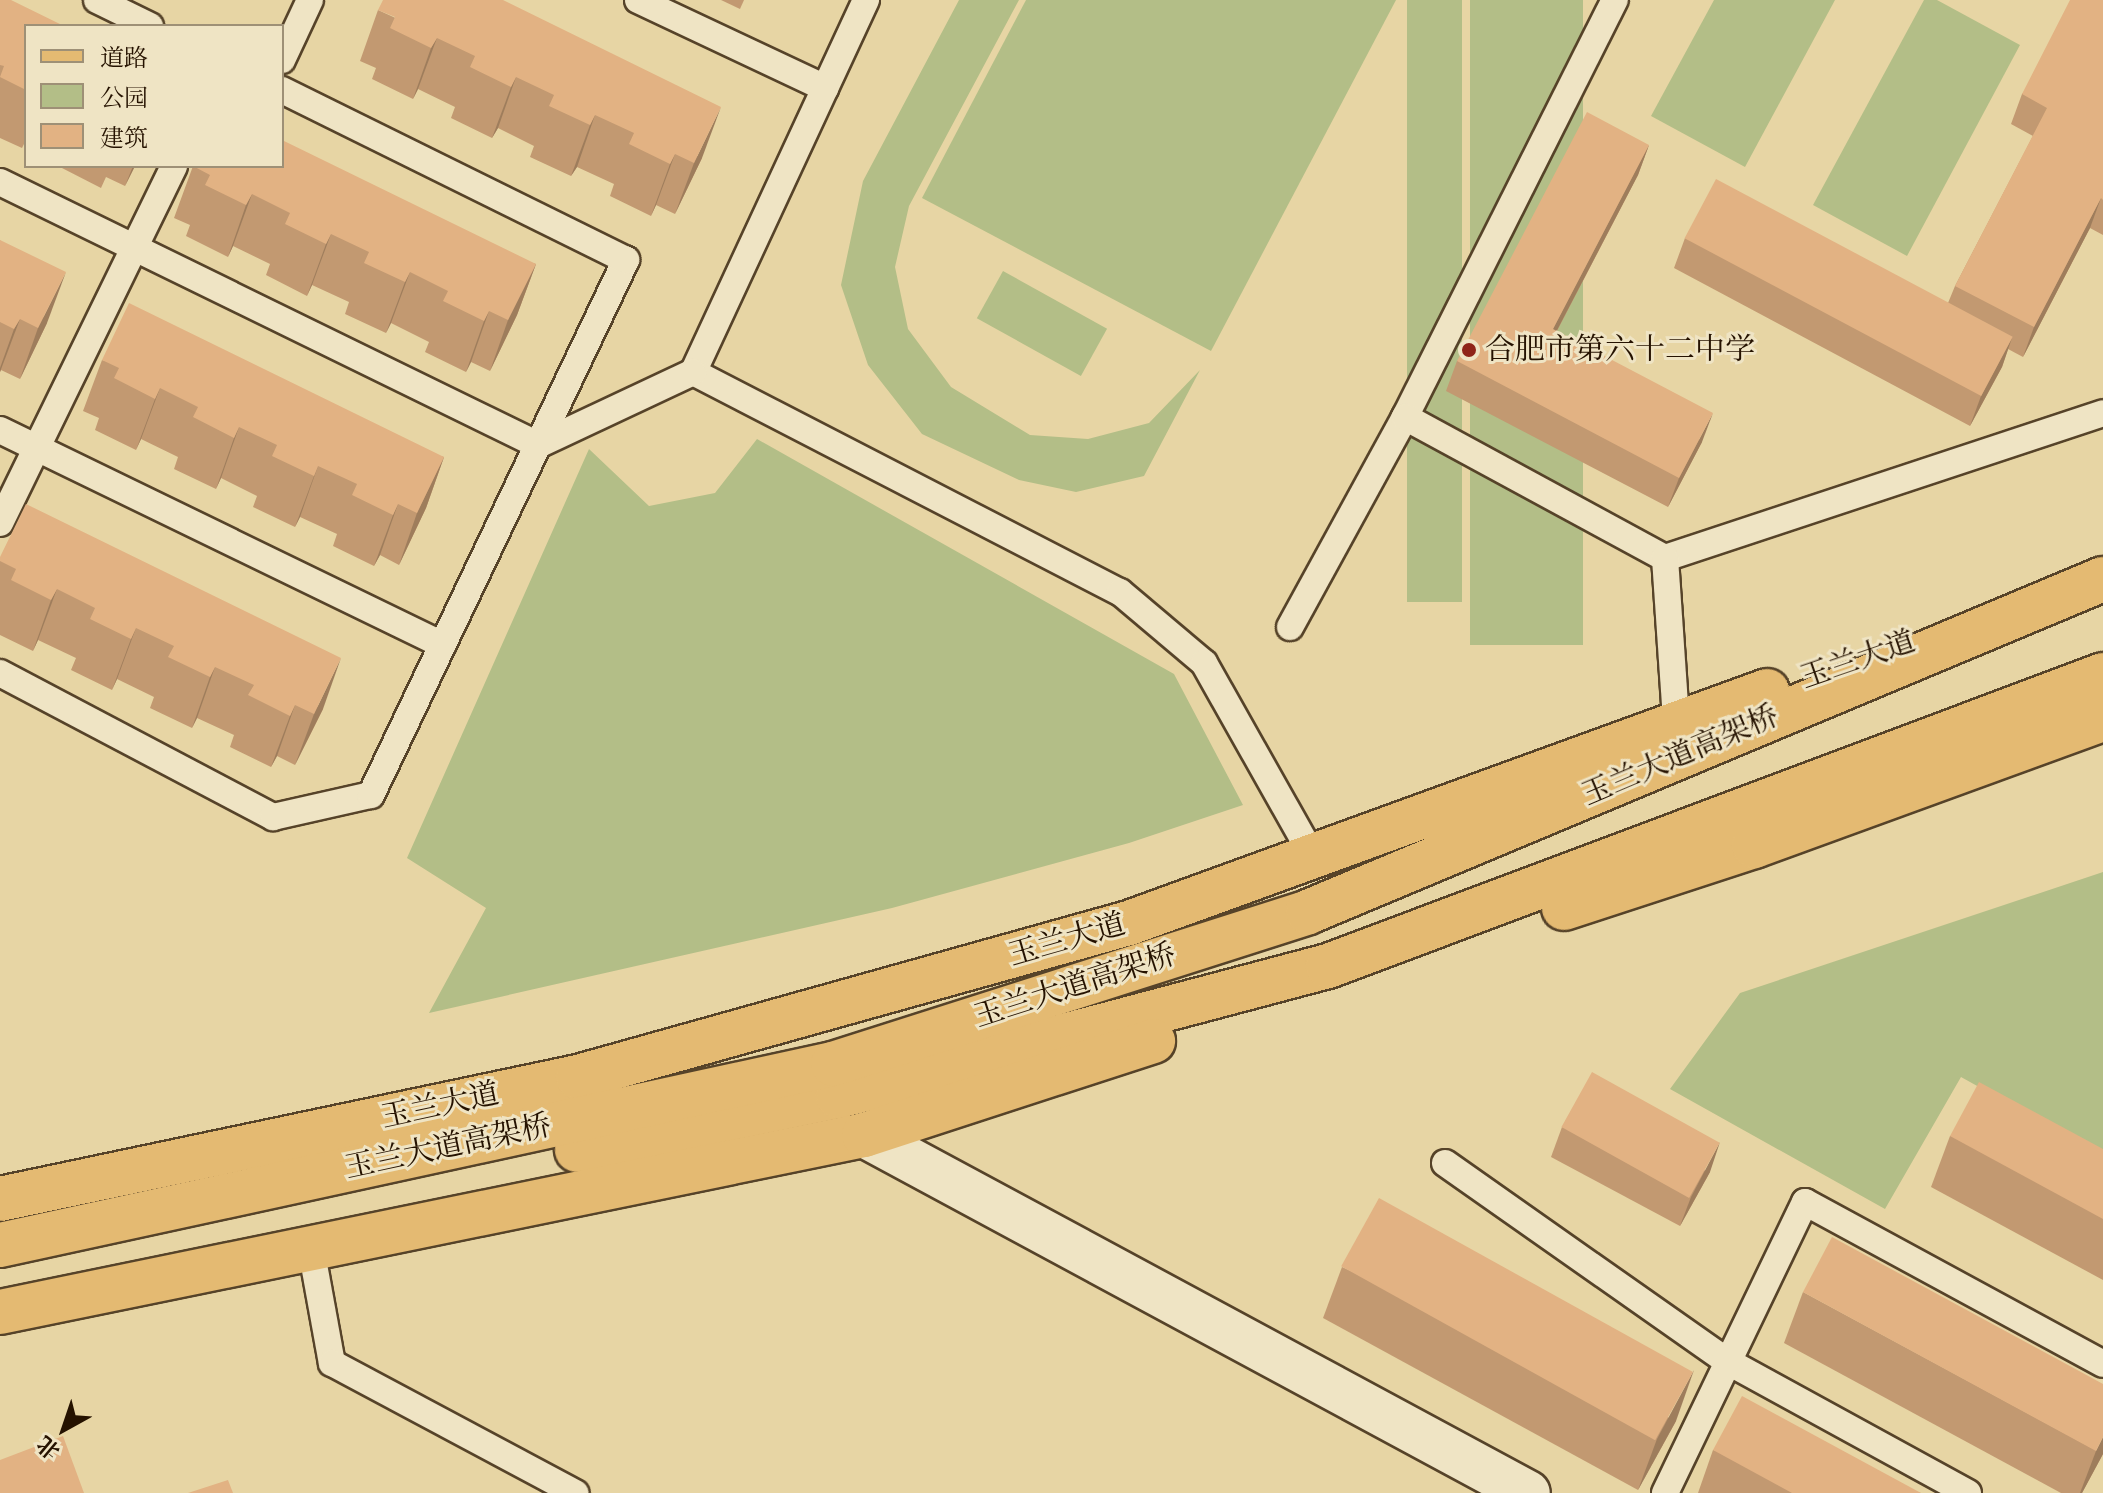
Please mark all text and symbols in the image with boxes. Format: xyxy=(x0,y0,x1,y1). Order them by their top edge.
legend xyxy=(24,24,284,168)
text: 道路 xyxy=(100,42,148,75)
text: 公园 xyxy=(100,82,148,115)
text: 建筑 xyxy=(100,122,148,155)
place label: 合肥市第六十二中学 xyxy=(1485,332,1755,368)
marker: 合肥市第六十二中学 xyxy=(1460,341,1478,359)
street label: 玉兰大道 xyxy=(1795,623,1921,697)
street label: 玉兰大道高架桥 xyxy=(1576,698,1784,814)
street label: 玉兰大道 xyxy=(1004,906,1130,974)
street label: 玉兰大道高架桥 xyxy=(970,936,1180,1036)
street label: 玉兰大道 xyxy=(378,1076,502,1136)
street label: 玉兰大道高架桥 xyxy=(342,1108,554,1186)
north arrow xyxy=(24,1389,104,1469)
text: 北 xyxy=(31,1429,67,1466)

